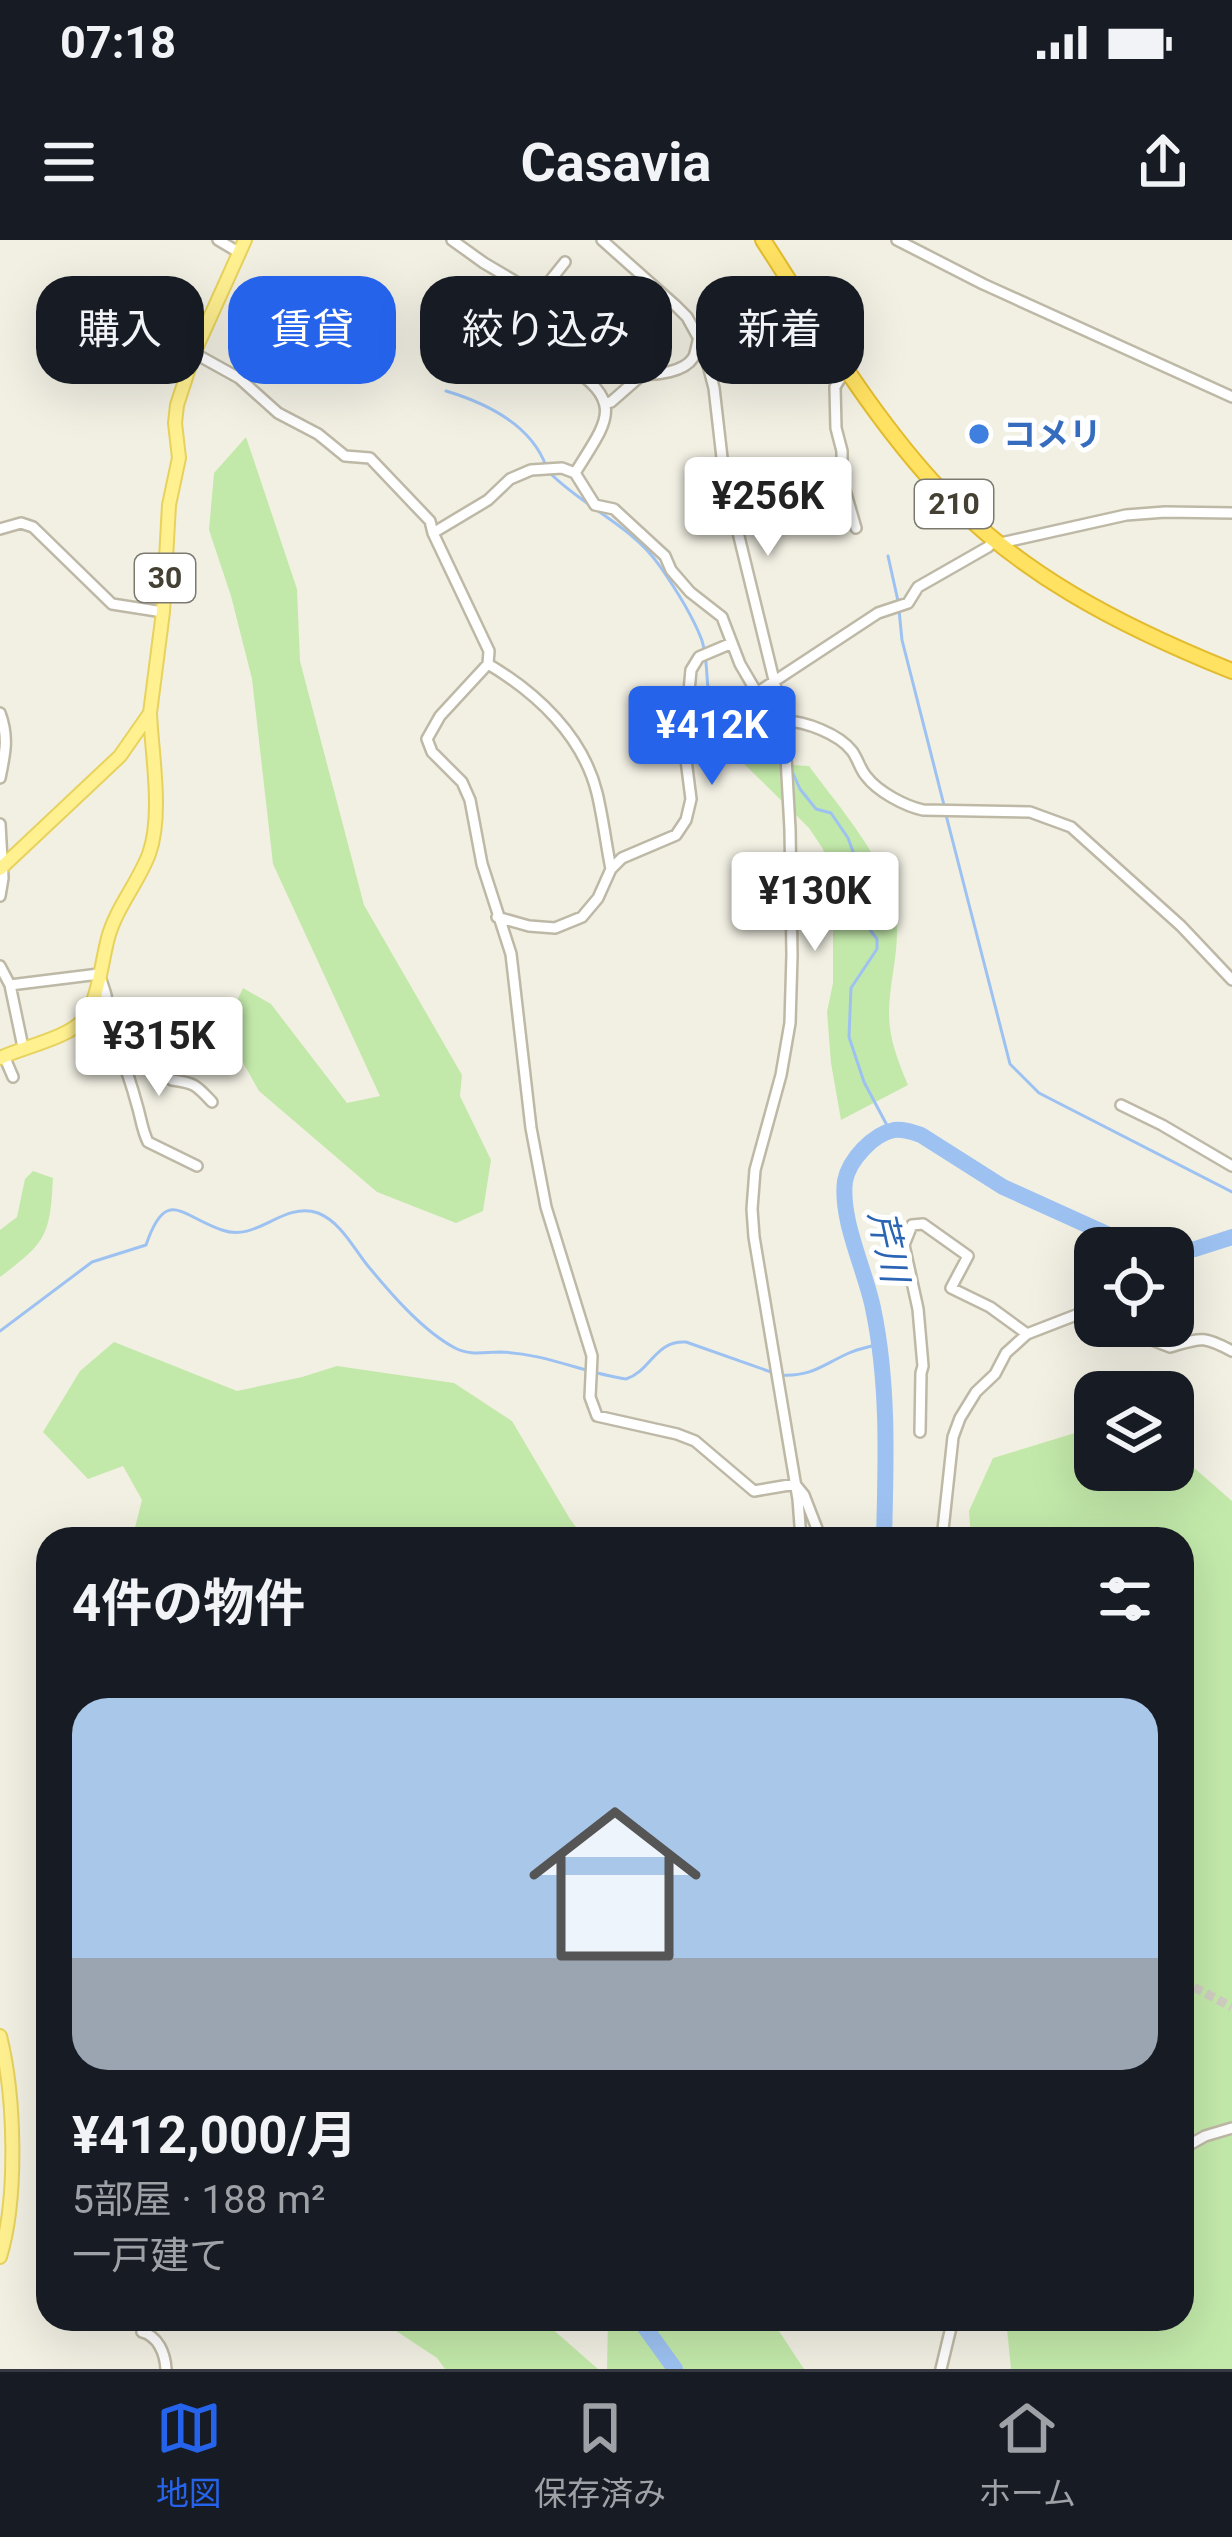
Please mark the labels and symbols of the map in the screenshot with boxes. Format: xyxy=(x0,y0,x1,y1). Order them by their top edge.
place label: コメリ xyxy=(1003,415,1102,454)
marker: コメリ xyxy=(966,421,992,447)
pin: ¥256K xyxy=(684,457,852,559)
road number: 210 xyxy=(915,480,993,528)
road number: 30 xyxy=(135,554,195,602)
pin: ¥412K xyxy=(628,686,796,788)
pin: ¥130K xyxy=(731,852,899,954)
pin: ¥315K xyxy=(75,997,243,1099)
water label: 芹川 xyxy=(860,1207,917,1290)

